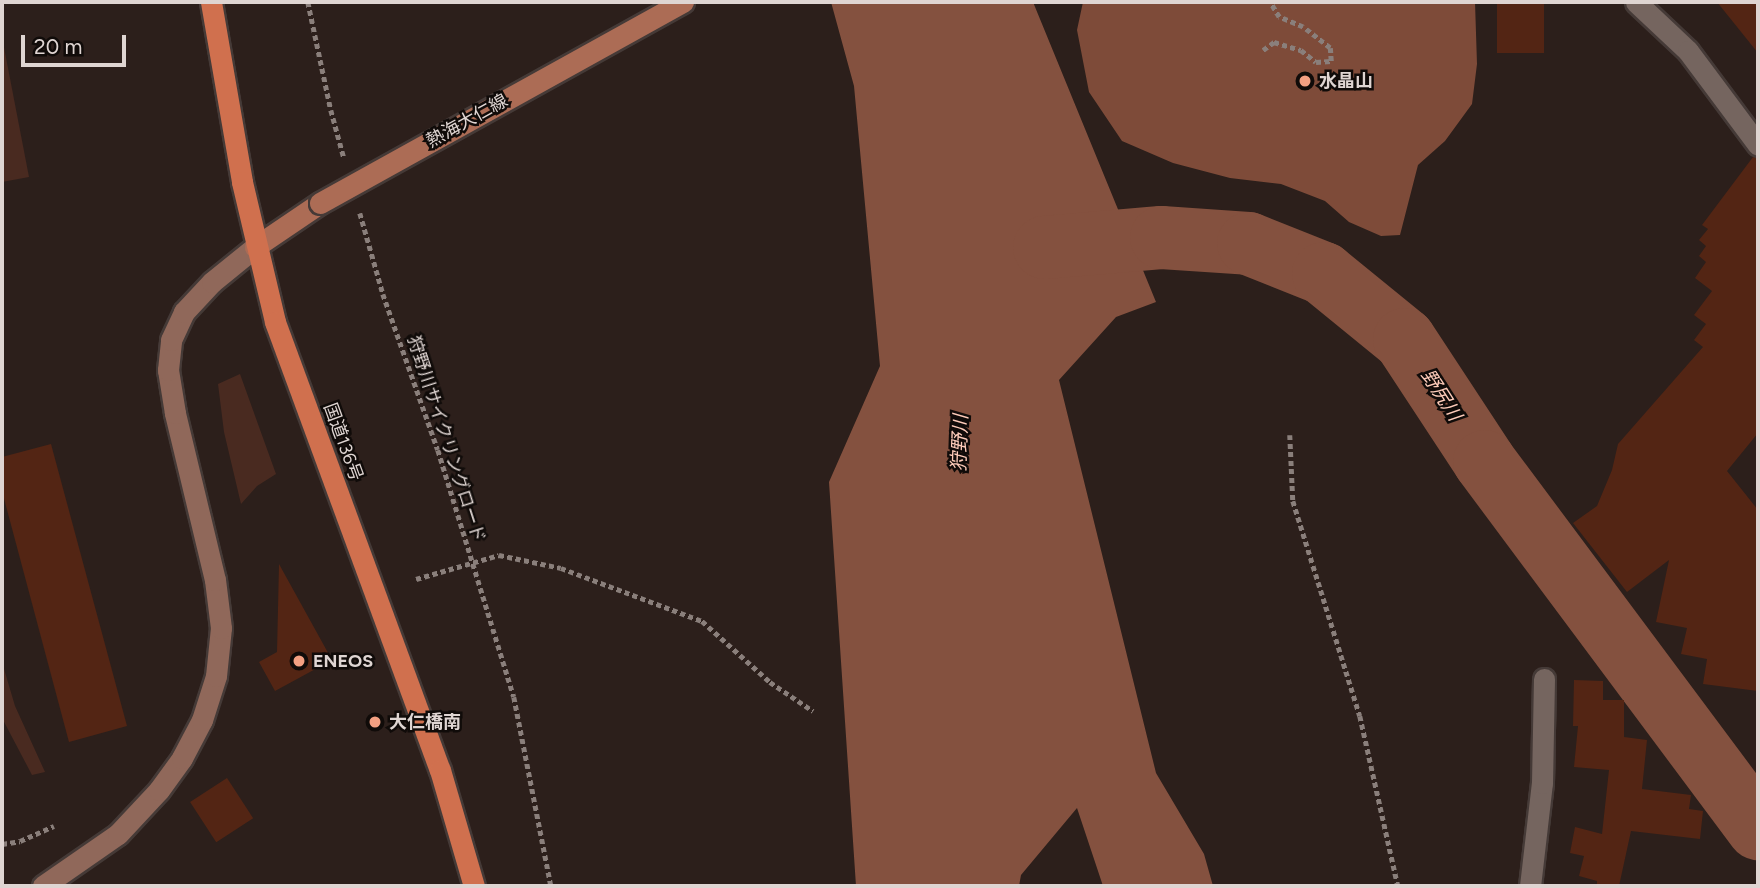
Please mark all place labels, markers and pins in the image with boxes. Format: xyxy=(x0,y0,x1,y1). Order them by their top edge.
place label: 水晶山 xyxy=(1319,70,1373,92)
marker: 水晶山 xyxy=(1297,73,1313,89)
place label: ENEOS xyxy=(313,650,373,672)
marker: ENEOS xyxy=(291,653,307,669)
place label: 大仁橋南 xyxy=(389,711,461,733)
marker: 大仁橋南 xyxy=(367,714,383,730)

